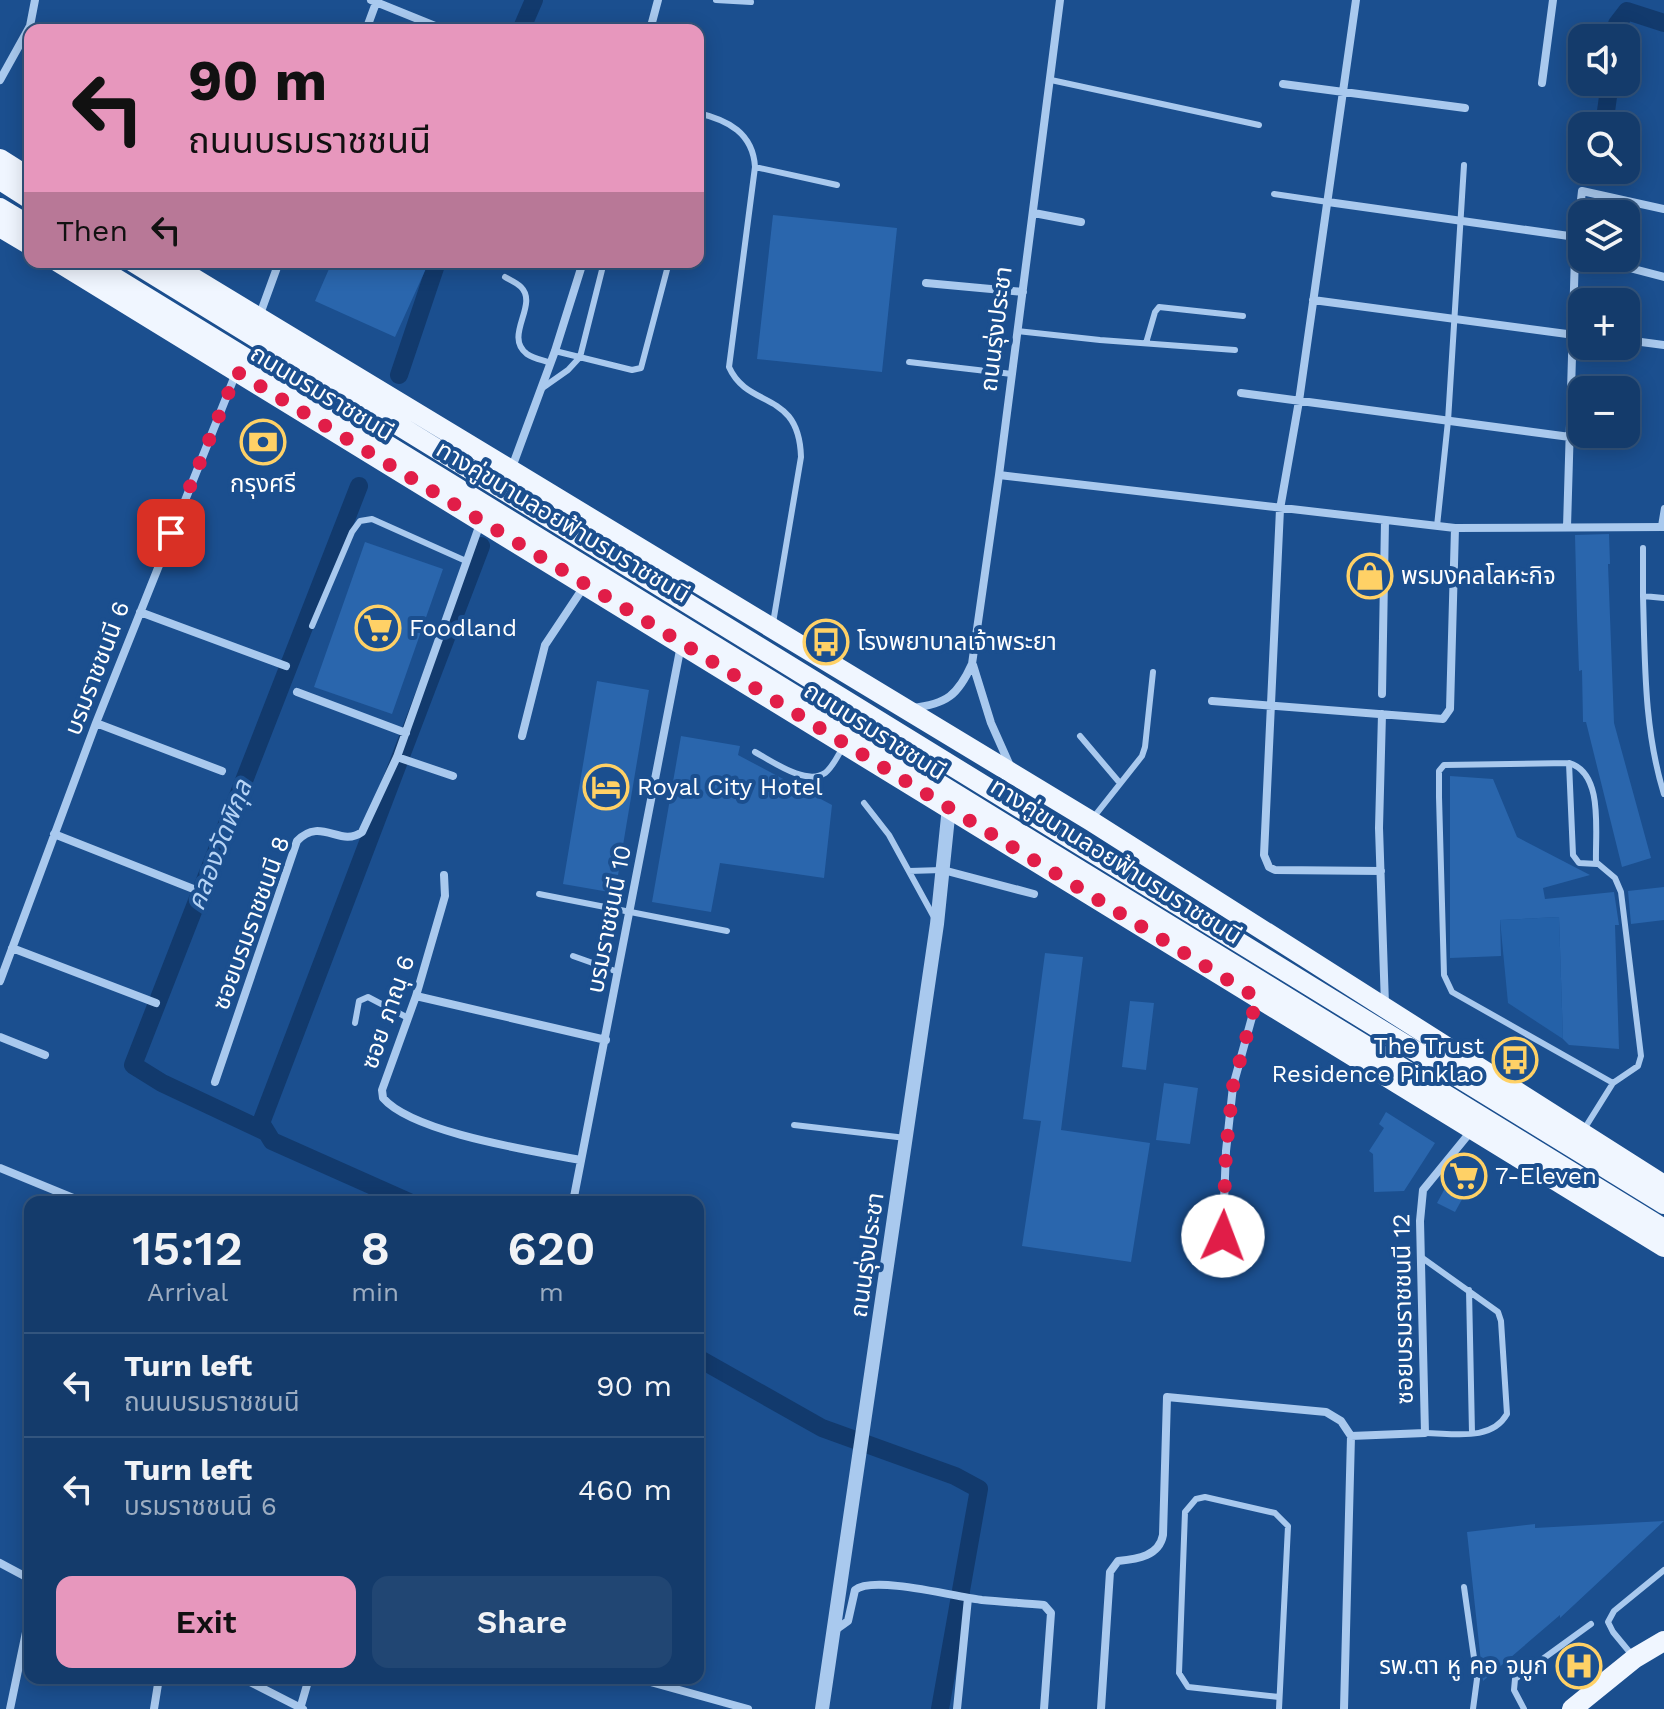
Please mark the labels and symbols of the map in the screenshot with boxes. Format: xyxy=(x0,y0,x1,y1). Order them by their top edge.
street label: ถนนรุ่งประชา xyxy=(974,265,1019,393)
street label: ถนนบรมราชชนนี xyxy=(245,339,399,447)
bank icon: กรุงศรี xyxy=(239,418,287,466)
street label: ทางคู่ขนานลอยฟ้าบรมราชชนนี xyxy=(431,435,695,610)
place label: กรุงศรี xyxy=(230,470,296,499)
pin xyxy=(137,499,205,567)
shop icon: พรมงคลโลหะกิจ xyxy=(1346,552,1394,600)
place label: พรมงคลโลหะกิจ xyxy=(1401,562,1556,590)
street label: บรมราชชนนี 6 xyxy=(59,597,135,739)
supermarket icon: Foodland xyxy=(354,604,402,652)
place label: Foodland xyxy=(409,614,517,642)
bus stop icon: โรงพยาบาลเจ้าพระยา xyxy=(802,618,850,666)
place label: โรงพยาบาลเจ้าพระยา xyxy=(857,628,1057,656)
street label: ถนนบรมราชชนนี xyxy=(799,676,951,786)
hotel icon: Royal City Hotel xyxy=(582,763,630,811)
street label: ทางคู่ขนานลอยฟ้าบรมราชชนนี xyxy=(985,772,1247,951)
place label: Royal City Hotel xyxy=(637,773,823,801)
water label: คลองวัดพิกุล xyxy=(180,775,259,915)
street label: ซอยบรมราชชนนี 8 xyxy=(207,832,295,1014)
street label: บรมราชชนนี 10 xyxy=(581,843,637,995)
street label: ซอย ภาณุ 6 xyxy=(355,951,421,1073)
place label: The Trust Residence Pinklao xyxy=(1272,1032,1484,1088)
bus stop icon: The Trust Residence Pinklao xyxy=(1491,1036,1539,1084)
supermarket icon: 7-Eleven xyxy=(1440,1152,1488,1200)
place label: 7-Eleven xyxy=(1495,1162,1597,1190)
street label: ถนนรุ่งประชา xyxy=(844,1191,891,1319)
position arrow xyxy=(1181,1194,1265,1278)
street label: ซอยบรมราชชนนี 12 xyxy=(1387,1213,1419,1405)
hospital icon: รพ.ตา หู คอ จมูก xyxy=(1555,1642,1603,1690)
place label: รพ.ตา หู คอ จมูก xyxy=(1379,1652,1548,1681)

